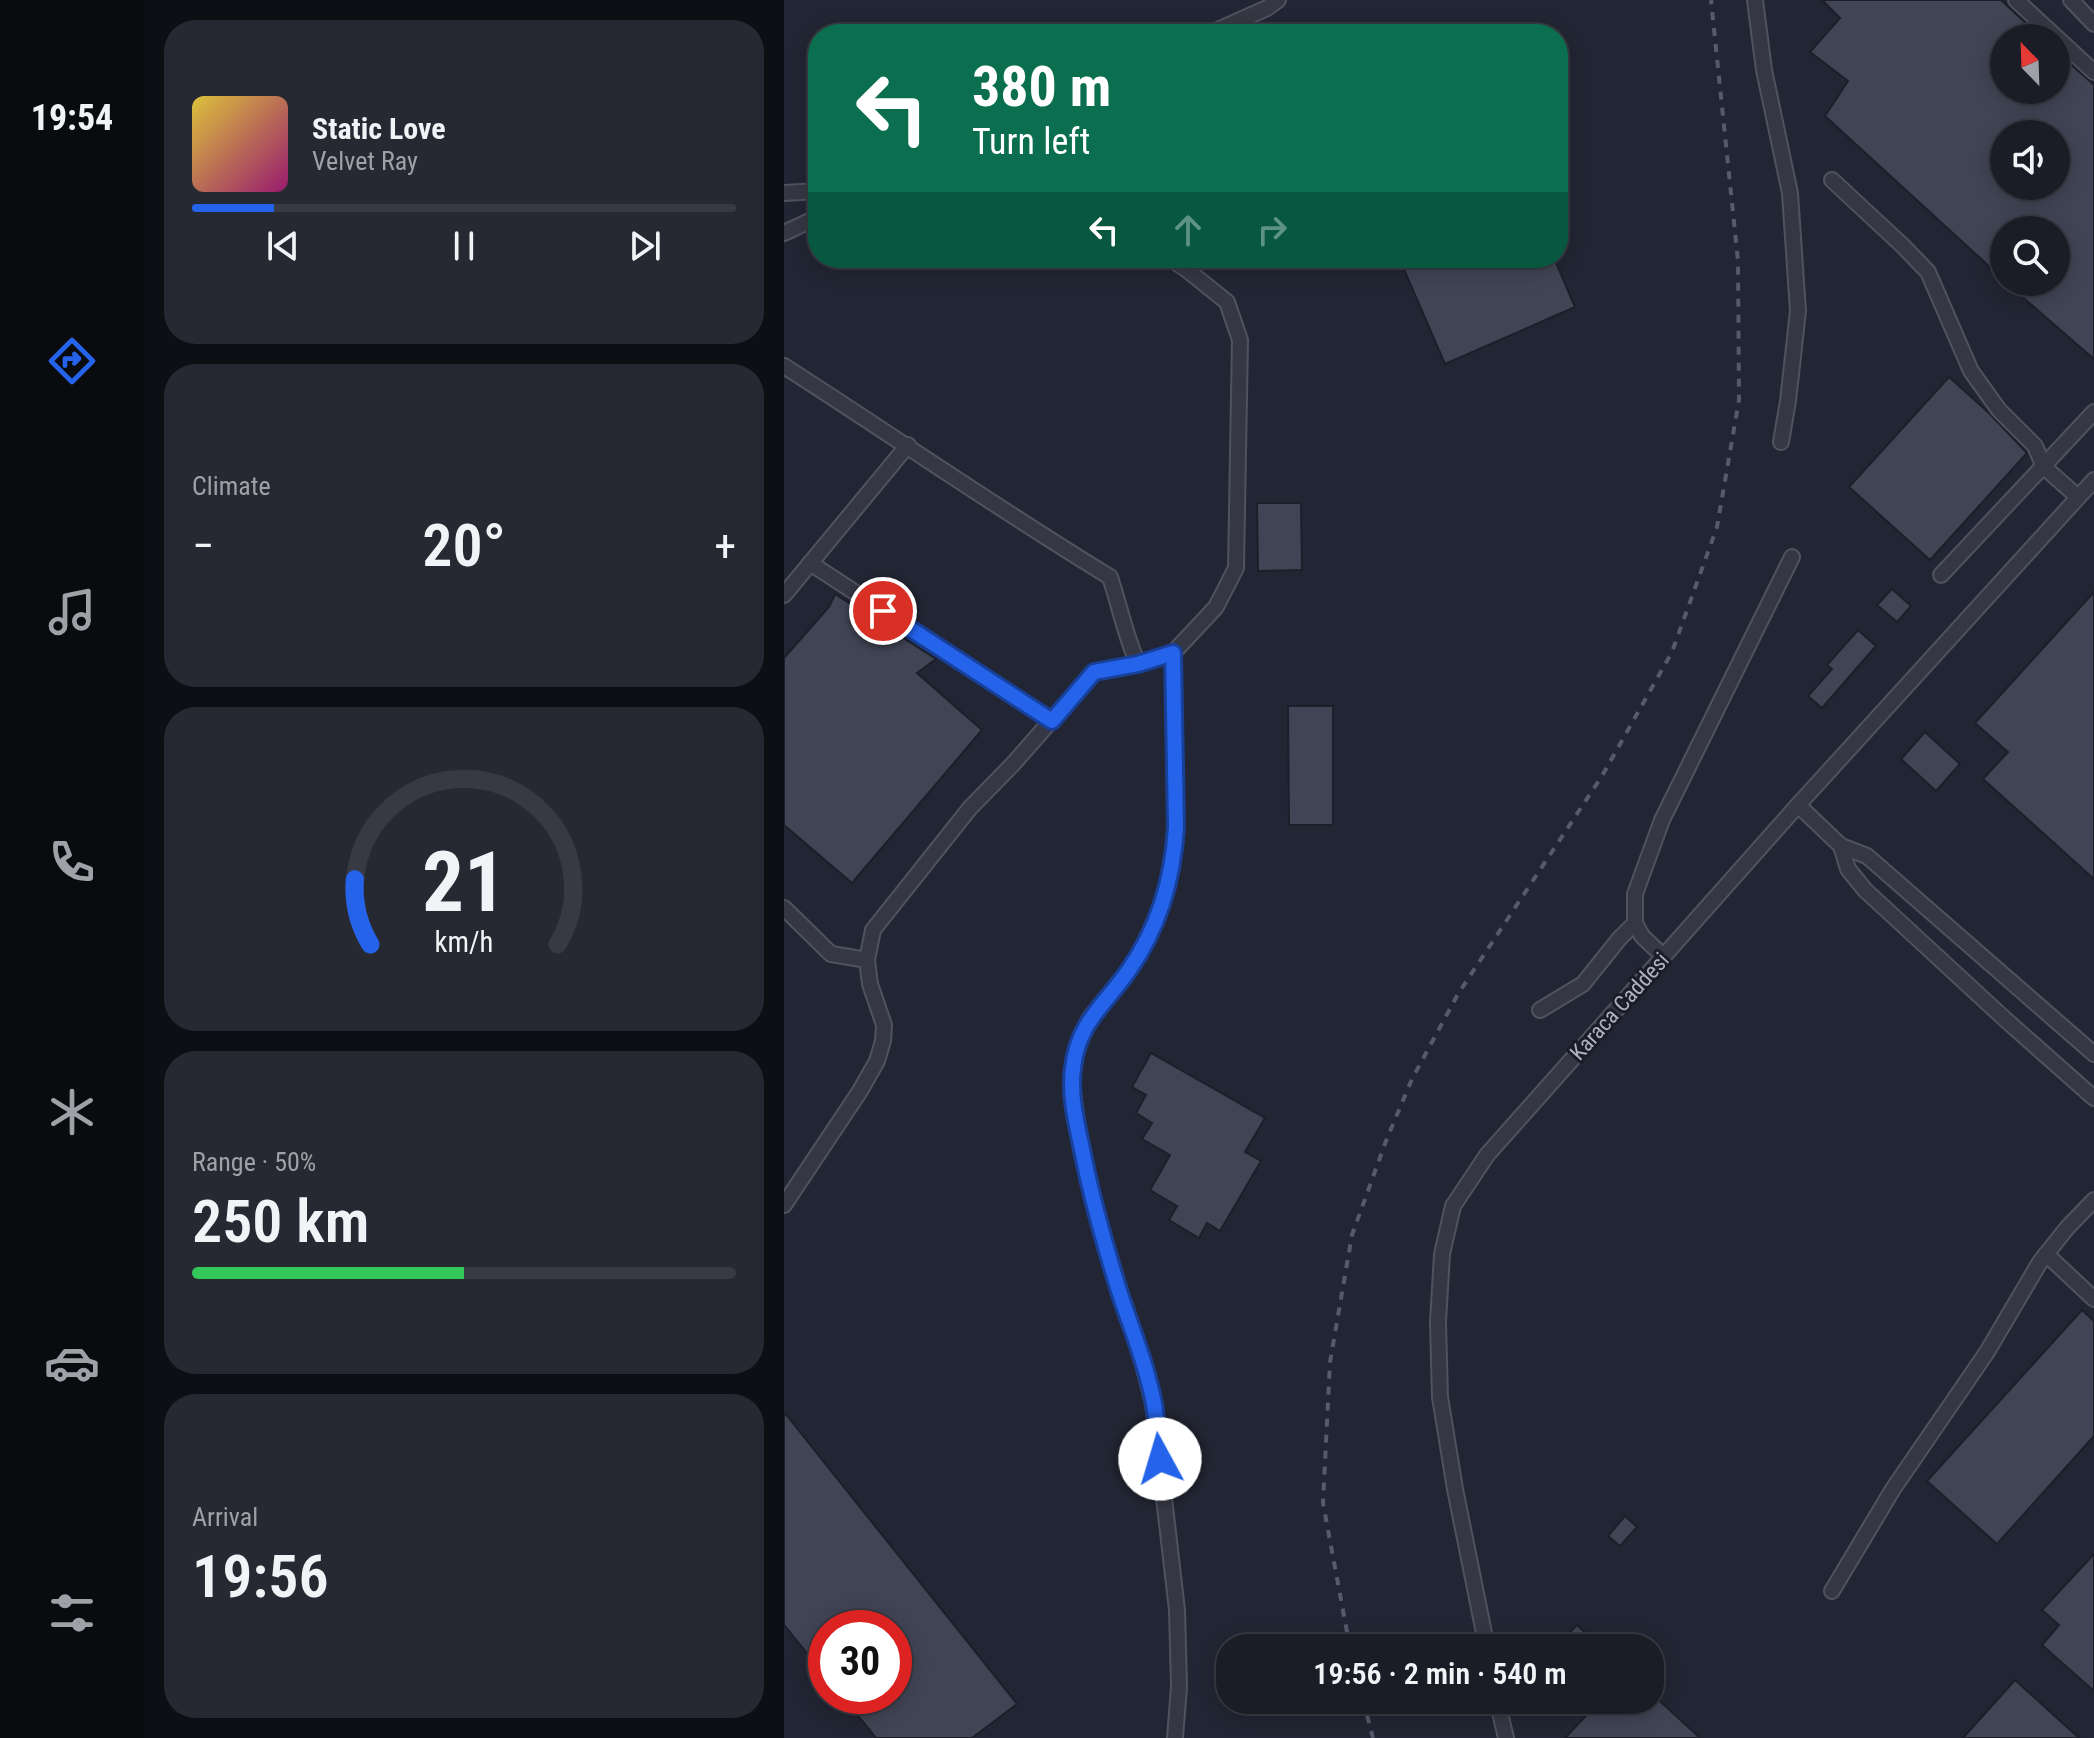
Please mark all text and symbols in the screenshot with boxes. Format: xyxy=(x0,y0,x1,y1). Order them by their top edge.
north arrow xyxy=(1990,24,2070,104)
map controls xyxy=(1990,24,2070,296)
text: 380 m xyxy=(972,54,1111,120)
icon: left xyxy=(840,56,944,160)
text: 19:54 xyxy=(31,97,113,139)
text: Static Love xyxy=(312,111,446,146)
button: sound xyxy=(1990,120,2070,200)
text: Turn left xyxy=(972,121,1090,163)
text: Velvet Ray xyxy=(312,146,418,176)
icon: left xyxy=(1082,208,1126,252)
icon: ahead xyxy=(1166,208,1210,252)
icon: right xyxy=(1250,208,1294,252)
button: search xyxy=(1990,216,2070,296)
icon: previous xyxy=(261,224,305,268)
icon: pause xyxy=(442,224,486,268)
icon: next xyxy=(623,224,667,268)
icon: directions xyxy=(44,333,100,389)
text: Climate xyxy=(192,471,271,501)
text: 20° xyxy=(422,510,506,581)
text: − xyxy=(192,520,214,572)
text: + xyxy=(714,520,736,572)
pin xyxy=(849,577,917,645)
icon: music xyxy=(44,584,100,640)
icon: arrive xyxy=(861,589,905,633)
icon: phone xyxy=(44,834,100,890)
text: 21 xyxy=(422,834,506,931)
text: km/h xyxy=(435,925,493,959)
street label: Karaca Caddesi xyxy=(1565,948,1674,1065)
icon: climate xyxy=(44,1084,100,1140)
text: Range · 50% xyxy=(192,1147,316,1177)
text: 250 km xyxy=(192,1186,369,1257)
icon: car xyxy=(44,1335,100,1391)
position arrow xyxy=(1118,1417,1202,1501)
text: Arrival xyxy=(192,1502,258,1532)
text: 19:56 xyxy=(192,1541,329,1612)
icon: filters xyxy=(44,1585,100,1641)
speed limit sign: 30 xyxy=(808,1610,912,1714)
text: 19:56 · 2 min · 540 m xyxy=(1313,1656,1567,1691)

